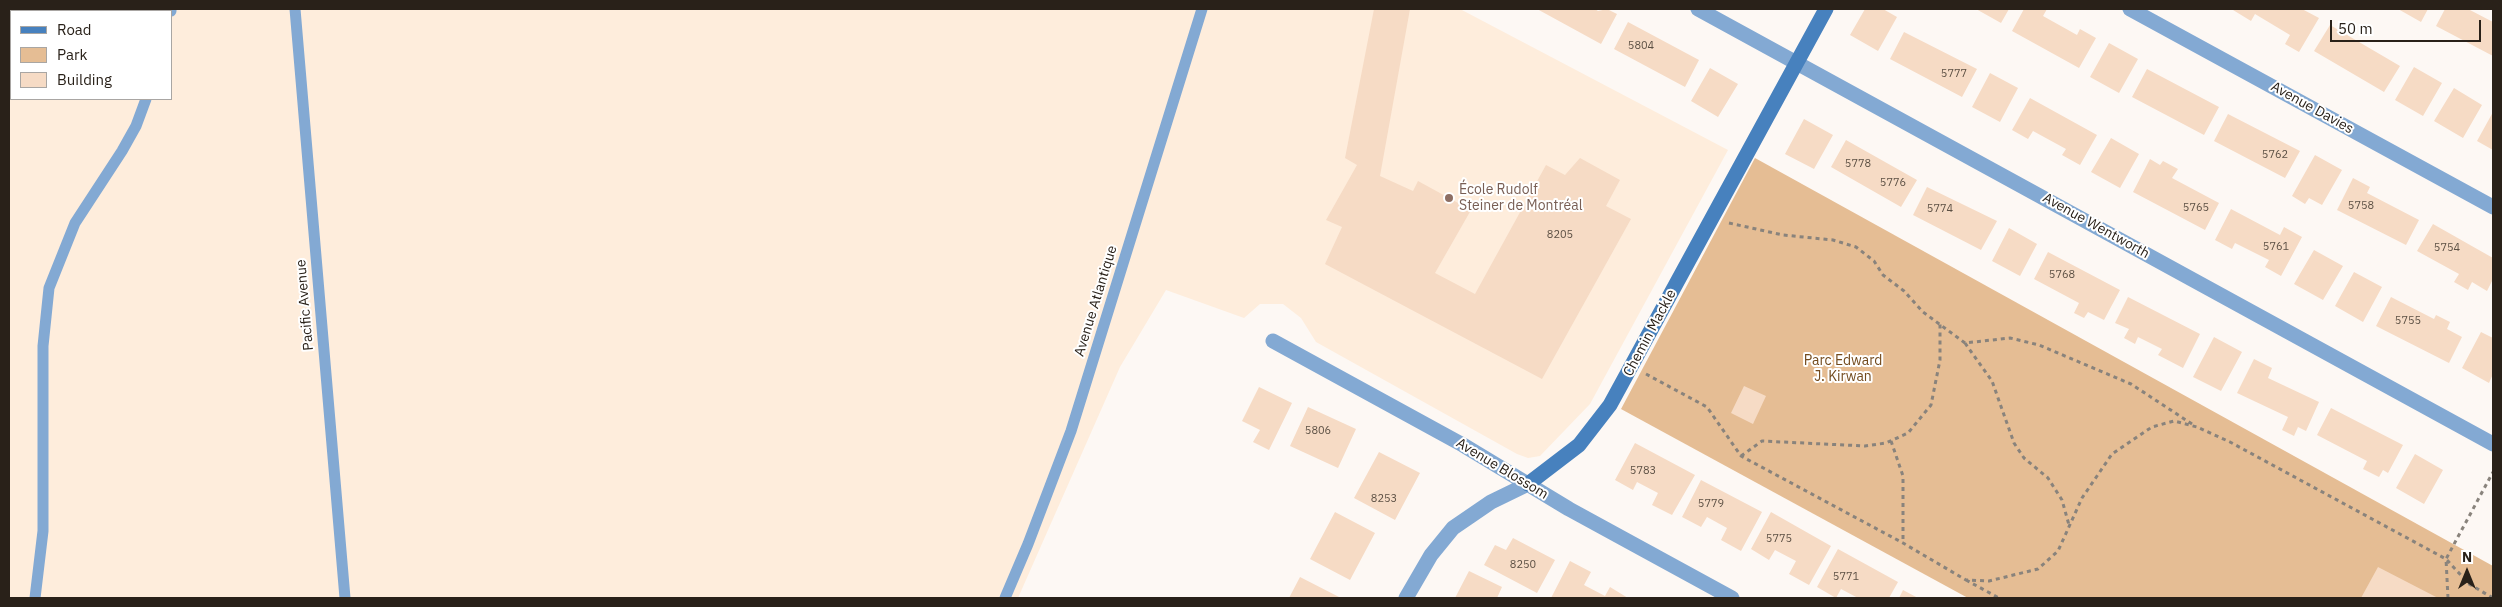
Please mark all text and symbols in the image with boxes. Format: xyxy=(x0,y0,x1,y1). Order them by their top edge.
legend xyxy=(10,10,172,100)
scale bar xyxy=(2332,10,2483,42)
text: 50 m xyxy=(2338,19,2373,38)
text: Road xyxy=(57,20,92,39)
house number: 5804 xyxy=(1628,39,1654,53)
text: Park xyxy=(57,45,87,64)
house number: 5777 xyxy=(1941,67,1967,81)
text: Building xyxy=(57,70,112,89)
street label: Avenue Davies xyxy=(2268,78,2356,138)
house number: 5762 xyxy=(2262,148,2288,162)
house number: 5778 xyxy=(1845,157,1871,171)
house number: 5776 xyxy=(1880,176,1906,190)
place label: École Rudolf Steiner de Montréal xyxy=(1459,182,1582,214)
street label: Avenue Wentworth xyxy=(2040,190,2152,262)
marker: École Rudolf Steiner de Montréal xyxy=(1443,192,1455,204)
house number: 5758 xyxy=(2348,199,2374,213)
house number: 5765 xyxy=(2183,201,2209,215)
house number: 5774 xyxy=(1927,202,1953,216)
house number: 8205 xyxy=(1547,228,1573,242)
house number: 5761 xyxy=(2263,240,2289,254)
house number: 5754 xyxy=(2434,241,2460,255)
street label: Avenue Atlantique xyxy=(1071,243,1121,359)
street label: Pacific Avenue xyxy=(293,259,317,351)
house number: 5768 xyxy=(2049,268,2075,282)
street label: Chemin Mackle xyxy=(1620,287,1680,379)
house number: 5755 xyxy=(2395,314,2421,328)
park label: Parc Edward J. Kirwan xyxy=(1804,353,1882,386)
house number: 5806 xyxy=(1305,424,1331,438)
street label: Avenue Blossom xyxy=(1453,435,1551,503)
house number: 5783 xyxy=(1630,464,1656,478)
house number: 8253 xyxy=(1371,492,1397,506)
house number: 5779 xyxy=(1698,497,1724,511)
house number: 5775 xyxy=(1766,532,1792,546)
north arrow xyxy=(2442,547,2492,597)
text: N xyxy=(2462,548,2472,566)
house number: 8250 xyxy=(1510,558,1536,572)
house number: 5771 xyxy=(1833,570,1859,584)

